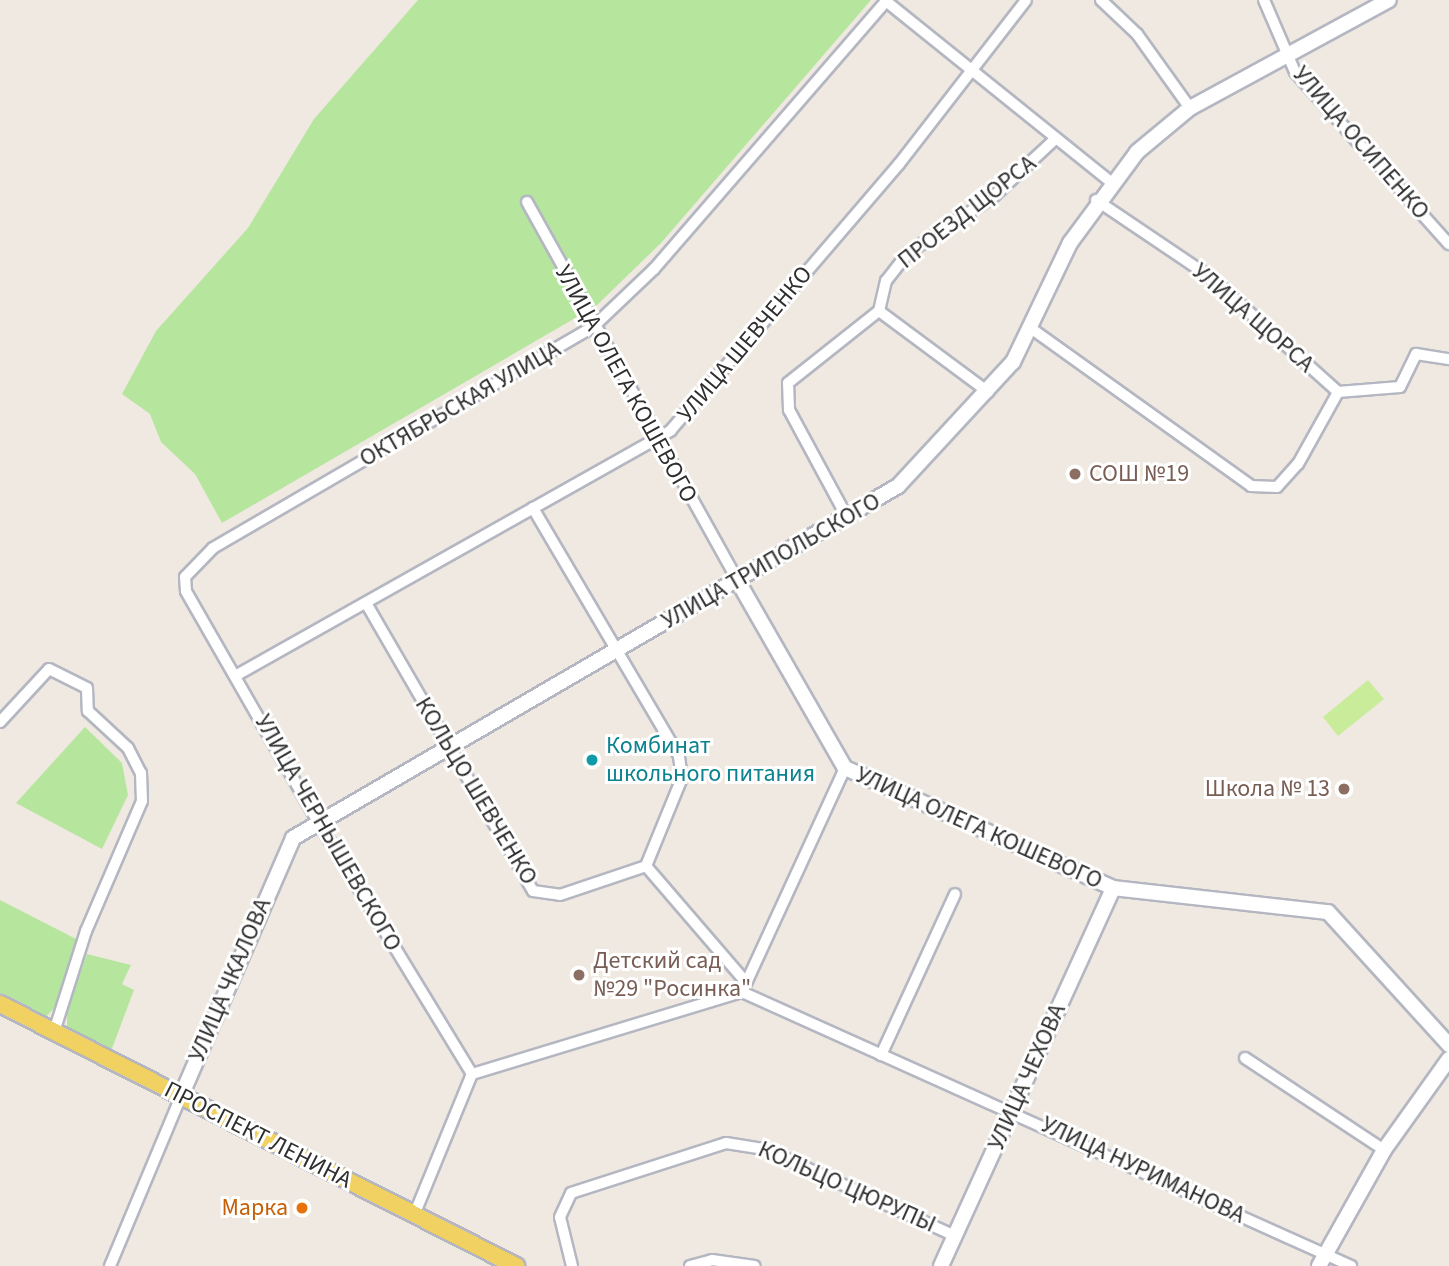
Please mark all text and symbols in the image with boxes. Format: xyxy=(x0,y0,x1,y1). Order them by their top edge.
street label: УЛИЦА ОСИПЕНКО xyxy=(1287,60,1435,226)
street label: ПРОЕЗД ЩОРСА xyxy=(892,149,1042,275)
street label: УЛИЦА ЩОРСА xyxy=(1186,257,1320,379)
street label: УЛИЦА ОЛЕГА КОШЕВОГО xyxy=(549,260,703,508)
street label: УЛИЦА ШЕВЧЕНКО xyxy=(671,260,819,428)
street label: ОКТЯБРЬСКАЯ УЛИЦА xyxy=(354,335,566,473)
place label: СОШ №19 xyxy=(1089,460,1189,488)
marker: СОШ №19 xyxy=(1067,466,1083,482)
street label: УЛИЦА ТРИПОЛЬСКОГО xyxy=(657,487,885,635)
street label: КОЛЬЦО ШЕВЧЕНКО xyxy=(409,692,543,890)
street label: УЛИЦА ЧЕРНЫШЕВСКОГО xyxy=(248,710,408,956)
place label: Комбинат школьного питания xyxy=(606,732,815,788)
marker: Комбинат школьного питания xyxy=(584,752,600,768)
street label: УЛИЦА ОЛЕГА КОШЕВОГО xyxy=(851,761,1107,895)
place label: Школа № 13 xyxy=(1205,775,1330,803)
marker: Школа № 13 xyxy=(1336,781,1352,797)
street label: УЛИЦА ЧКАЛОВА xyxy=(183,894,277,1066)
place label: Детский сад №29 "Росинка" xyxy=(593,947,751,1003)
marker: Детский сад №29 "Росинка" xyxy=(571,967,587,983)
street label: УЛИЦА ЧЕХОВА xyxy=(982,999,1072,1155)
street label: ПРОСПЕКТ ЛЕНИНА xyxy=(160,1075,356,1195)
street label: УЛИЦА НУРИМАНОВА xyxy=(1036,1110,1250,1230)
street label: КОЛЬЦО ЦЮРУПЫ xyxy=(754,1135,940,1239)
place label: Марка xyxy=(221,1194,288,1222)
marker: Марка xyxy=(294,1200,310,1216)

